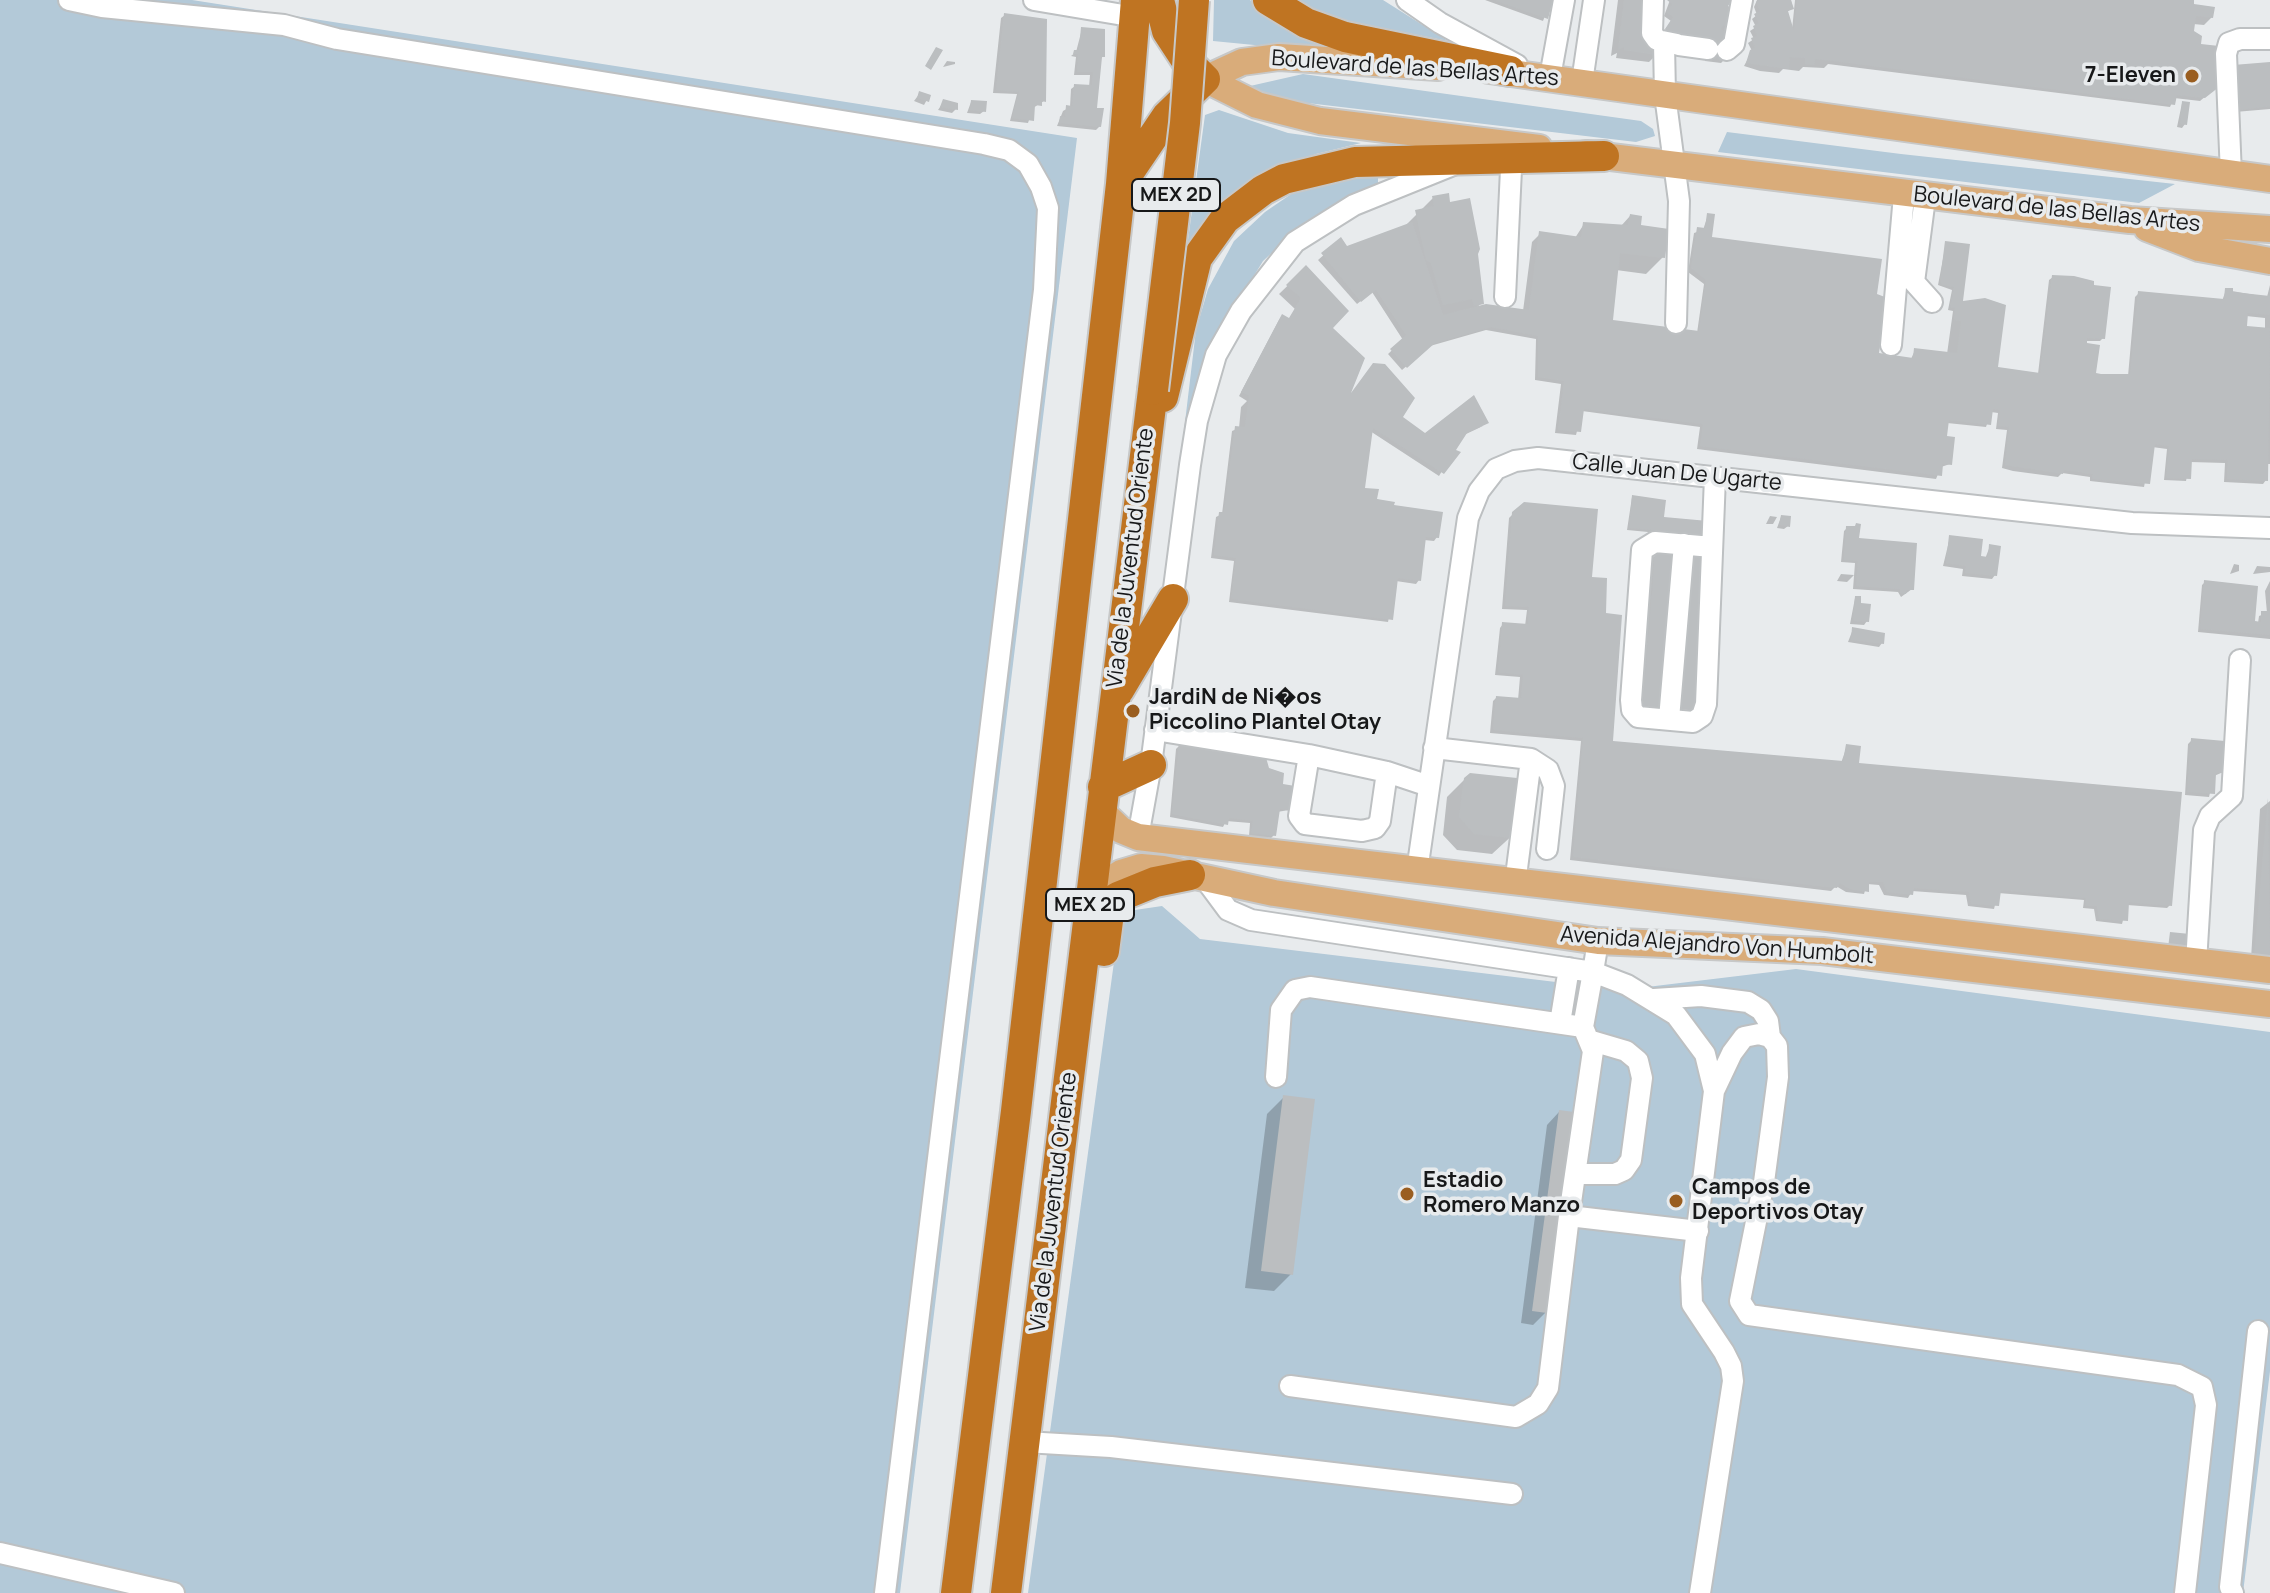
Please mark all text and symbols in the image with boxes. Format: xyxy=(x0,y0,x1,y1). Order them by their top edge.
street label: Boulevard de las Bellas Artes xyxy=(1270,46,1560,92)
place label: 7-Eleven xyxy=(2085,63,2176,89)
marker: 7-Eleven xyxy=(2183,67,2201,85)
road number: MEX 2D xyxy=(1132,179,1220,211)
street label: Boulevard de las Bellas Artes xyxy=(1912,182,2202,238)
street label: Via de la Juventud Oriente xyxy=(1102,427,1160,689)
street label: Calle Juan De Ugarte xyxy=(1571,449,1783,497)
place label: JardiN de Ni�os Piccolino Plantel Otay xyxy=(1149,685,1381,736)
marker: JardiN de Ni�os Piccolino Plantel Otay xyxy=(1124,702,1142,720)
road number: MEX 2D xyxy=(1046,889,1134,921)
street label: Avenida Alejandro Von Humbolt xyxy=(1559,922,1875,970)
street label: Via de la Juventud Oriente xyxy=(1025,1071,1083,1333)
place label: Estadio Romero Manzo xyxy=(1423,1168,1580,1220)
place label: Campos de Deportivos Otay xyxy=(1692,1175,1864,1226)
marker: Estadio Romero Manzo xyxy=(1398,1185,1416,1203)
marker: Campos de Deportivos Otay xyxy=(1667,1192,1685,1210)

